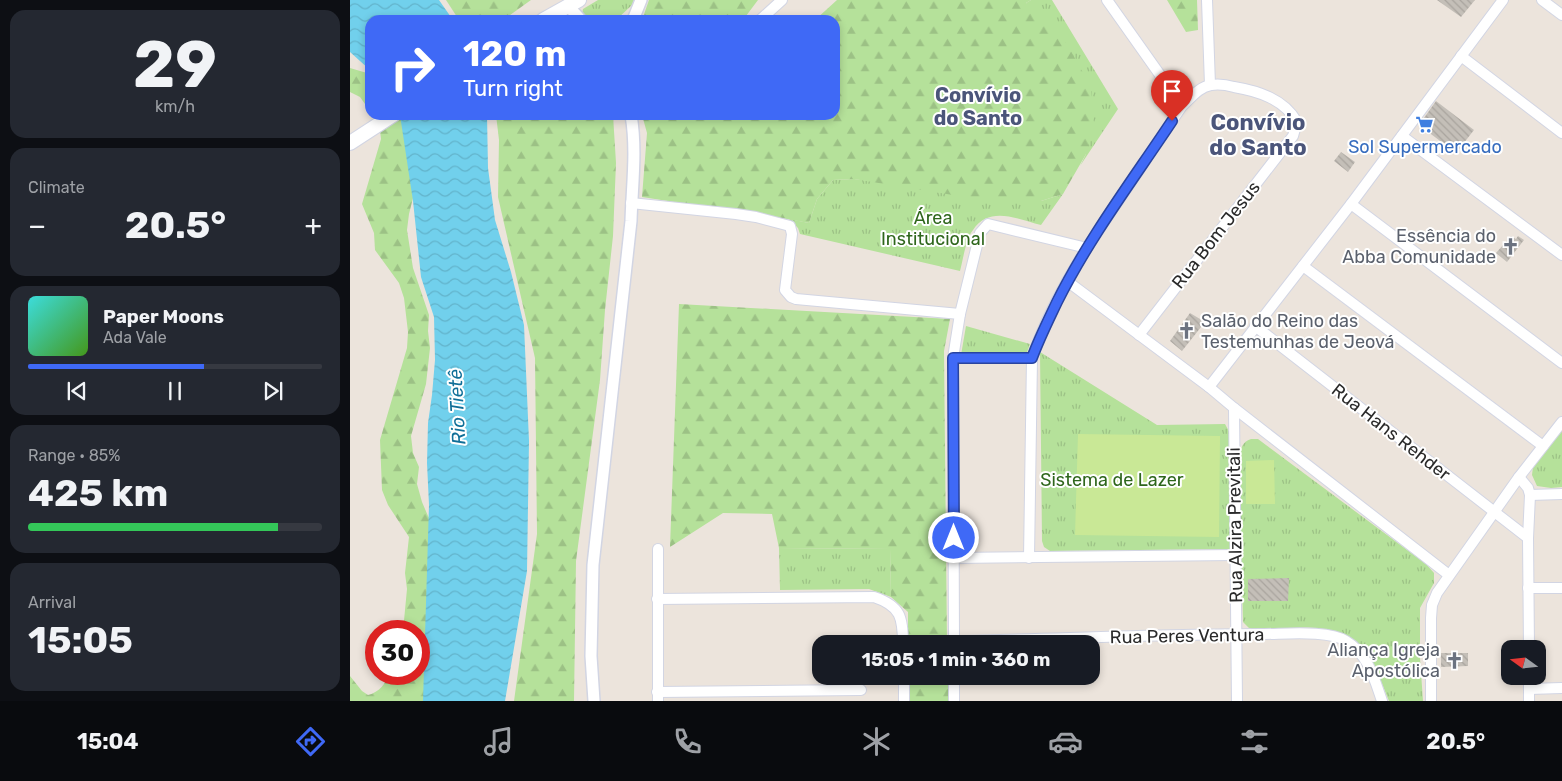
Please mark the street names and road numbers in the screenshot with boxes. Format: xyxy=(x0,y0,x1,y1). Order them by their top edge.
street label: Rua Bom Jesus xyxy=(1167,177,1265,293)
street label: Rua Hans Rehder xyxy=(1327,379,1455,485)
street label: Rua Alzira Previtali xyxy=(1223,447,1247,603)
street label: Rua Peres Ventura xyxy=(1110,624,1264,648)

